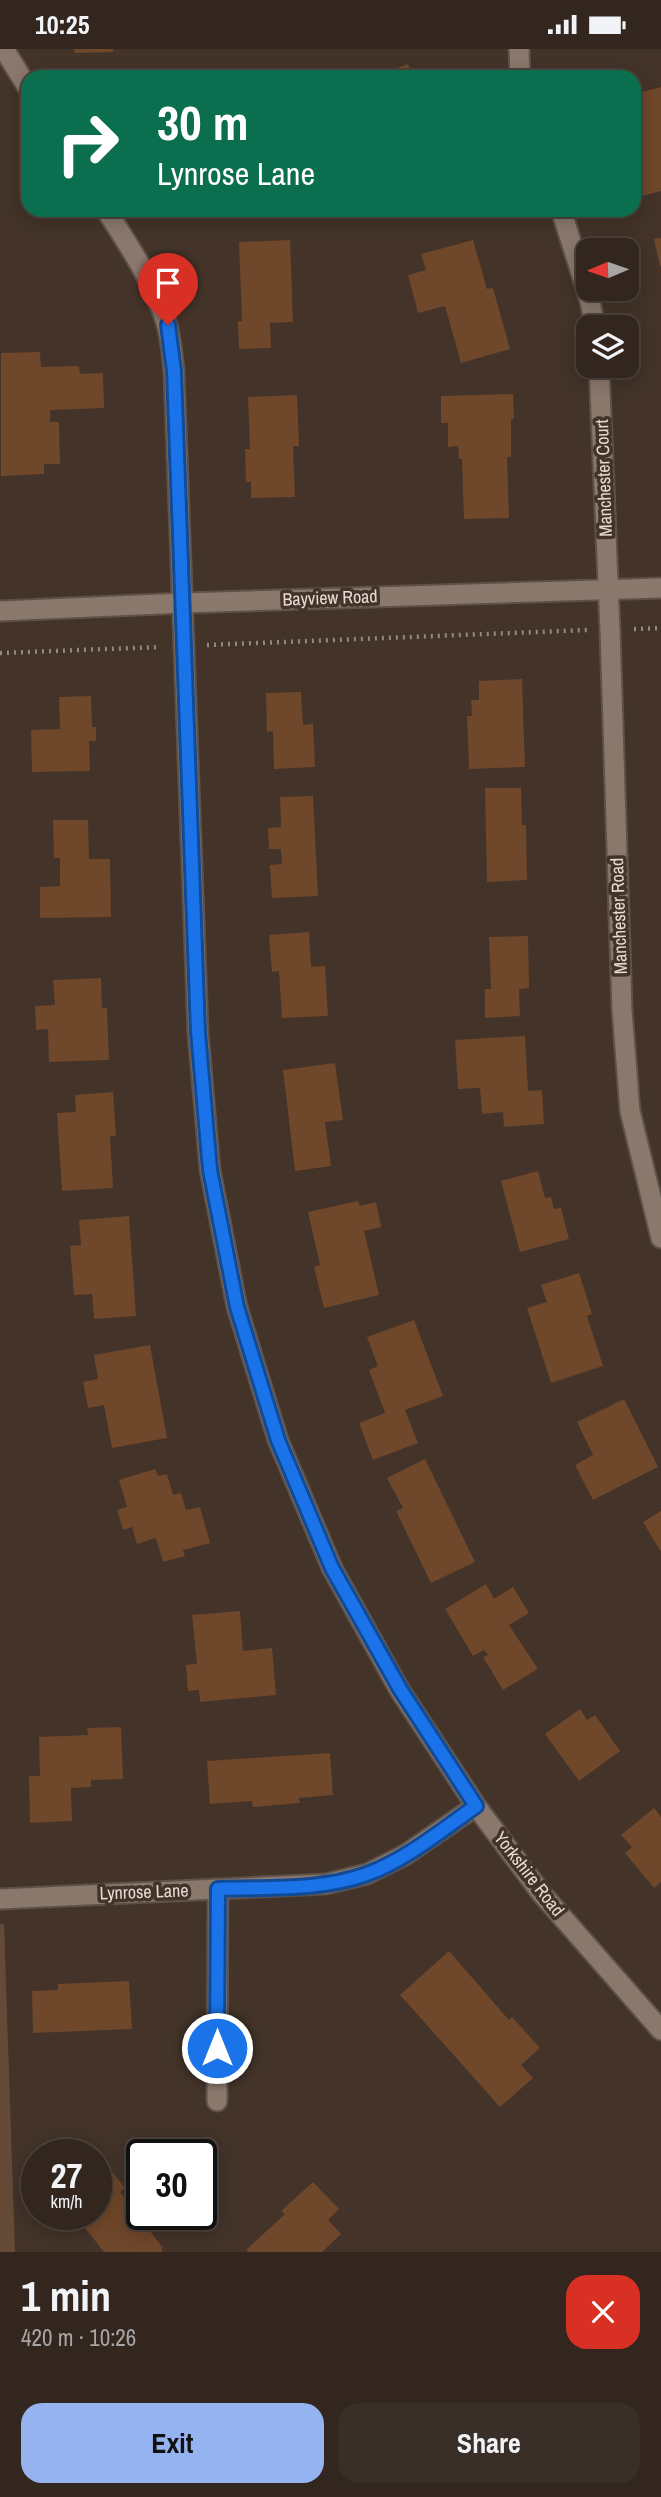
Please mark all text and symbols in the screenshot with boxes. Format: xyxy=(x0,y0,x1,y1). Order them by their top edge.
text: 10:25 xyxy=(35,7,90,42)
text: 30 m xyxy=(157,89,249,155)
icon: right xyxy=(42,98,133,189)
text: Lynrose Lane xyxy=(157,152,315,195)
north arrow xyxy=(576,238,639,301)
map controls xyxy=(576,238,639,378)
pin xyxy=(138,253,198,325)
icon: arrive xyxy=(149,264,187,302)
button: layers xyxy=(576,315,639,378)
street label: Manchester Court xyxy=(589,419,618,537)
street label: Bayview Road xyxy=(282,583,378,612)
street label: Manchester Road xyxy=(604,857,633,975)
street label: Yorkshire Road xyxy=(488,1826,570,1921)
street label: Lynrose Lane xyxy=(99,1877,189,1906)
position arrow xyxy=(180,2011,254,2085)
speed limit sign: 30 xyxy=(126,2139,217,2230)
text: 27 xyxy=(51,2152,82,2199)
text: km/h xyxy=(51,2189,83,2214)
text: 1 min xyxy=(21,2268,111,2324)
button: close xyxy=(566,2275,640,2349)
text: 420 m · 10:26 xyxy=(21,2322,136,2353)
button: Exit xyxy=(21,2403,324,2483)
button: Share xyxy=(338,2403,640,2483)

